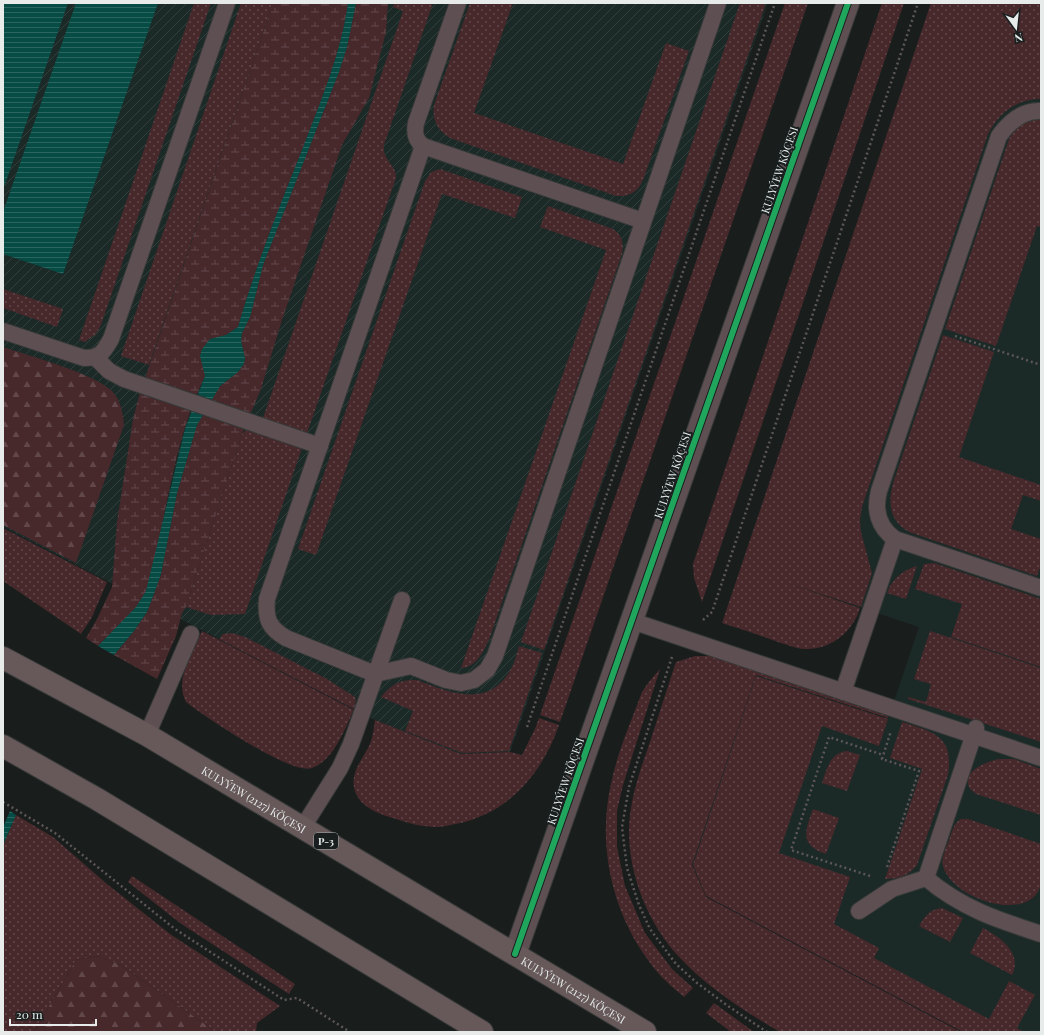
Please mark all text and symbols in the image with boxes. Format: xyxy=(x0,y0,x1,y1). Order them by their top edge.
north arrow xyxy=(996,8,1036,48)
text: N xyxy=(1013,30,1024,46)
street label: KULYÝEW KÖÇESI xyxy=(757,124,801,216)
street label: KULYÝEW KÖÇESI xyxy=(650,429,694,521)
street label: KULYÝEW KÖÇESI xyxy=(543,735,587,827)
street label: KULYÝEW (2127) KÖÇESI xyxy=(199,762,309,836)
road number: P-3 xyxy=(314,833,338,849)
street label: KULYÝEW (2127) KÖÇESI xyxy=(519,952,629,1026)
scale bar xyxy=(10,1001,96,1027)
text: 20 m xyxy=(16,1006,43,1022)

